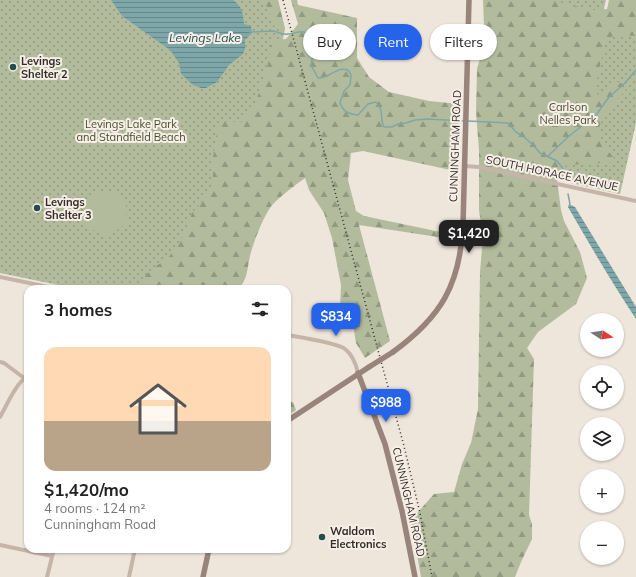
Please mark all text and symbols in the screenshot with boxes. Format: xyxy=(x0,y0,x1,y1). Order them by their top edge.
chip: Buy xyxy=(303,24,356,60)
chip: Rent xyxy=(364,24,422,60)
chip: Filters xyxy=(430,24,497,60)
water label: Levings Lake xyxy=(169,30,241,45)
place label: Levings Shelter 2 xyxy=(21,54,68,81)
marker: Levings Shelter 2 xyxy=(8,62,18,72)
street label: CUNNINGHAM ROAD xyxy=(446,90,464,202)
park label: Carlson Nelles Park xyxy=(540,100,597,127)
park label: Levings Lake Park and Standfield Beach xyxy=(76,117,186,144)
street label: SOUTH HORACE AVENUE xyxy=(485,152,619,194)
place label: Levings Shelter 3 xyxy=(45,195,92,222)
marker: Levings Shelter 3 xyxy=(32,203,42,213)
pin: $1,420 xyxy=(436,220,502,254)
text: $1,420 xyxy=(448,225,490,241)
icon: filters xyxy=(249,298,271,320)
text: 3 homes xyxy=(44,299,112,320)
pin: $834 xyxy=(312,303,360,337)
text: $834 xyxy=(320,308,352,324)
north arrow xyxy=(580,313,624,357)
map controls xyxy=(580,313,624,565)
button: locate xyxy=(580,365,624,409)
icon: home xyxy=(122,373,194,445)
pin: $988 xyxy=(362,389,410,423)
text: $988 xyxy=(370,394,402,410)
button: layers xyxy=(580,417,624,461)
street label: CUNNINGHAM ROAD xyxy=(390,446,428,558)
button: + xyxy=(580,469,624,513)
text: $1,420/mo xyxy=(44,479,129,500)
text: 4 rooms · 124 m² xyxy=(44,500,145,516)
text: Cunningham Road xyxy=(44,516,156,532)
button: − xyxy=(580,521,624,565)
place label: Waldom Electronics xyxy=(330,524,387,551)
marker: Waldom Electronics xyxy=(317,532,327,542)

